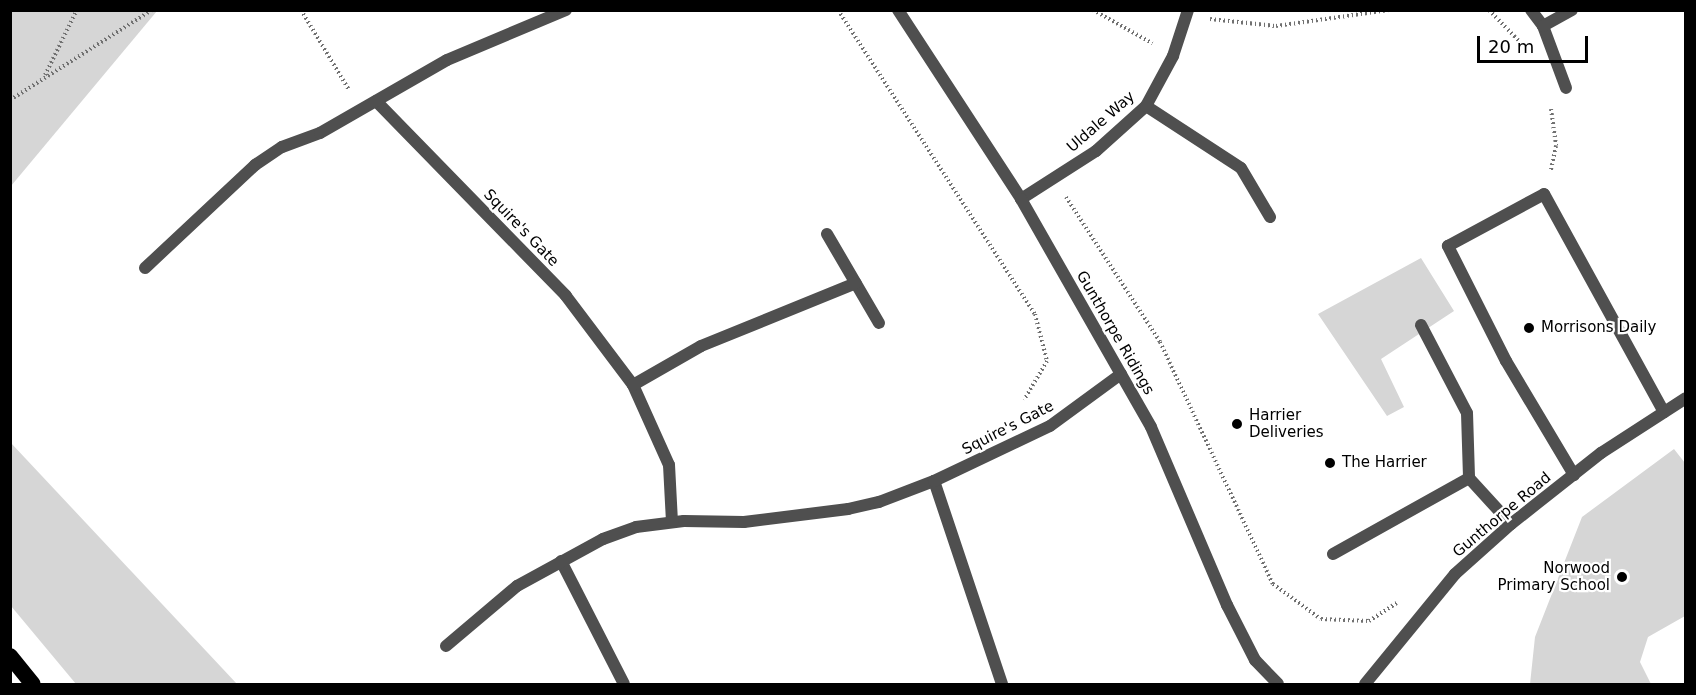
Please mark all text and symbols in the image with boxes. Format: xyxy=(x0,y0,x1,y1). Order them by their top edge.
scale bar xyxy=(1480,24,1591,62)
text: 20 m xyxy=(1488,36,1534,57)
street label: Uldale Way xyxy=(1063,88,1139,156)
street label: Squire's Gate xyxy=(480,186,562,270)
street label: Gunthorpe Ridings xyxy=(1072,268,1158,398)
place label: Morrisons Daily xyxy=(1541,319,1656,337)
marker: Morrisons Daily xyxy=(1522,321,1536,335)
street label: Squire's Gate xyxy=(959,397,1057,459)
place label: Harrier Deliveries xyxy=(1249,406,1324,441)
marker: Harrier Deliveries xyxy=(1230,417,1244,431)
place label: The Harrier xyxy=(1342,454,1427,472)
marker: The Harrier xyxy=(1323,456,1337,470)
street label: Gunthorpe Road xyxy=(1449,469,1555,561)
place label: Norwood Primary School xyxy=(1497,559,1610,594)
marker: Norwood Primary School xyxy=(1615,570,1629,584)

